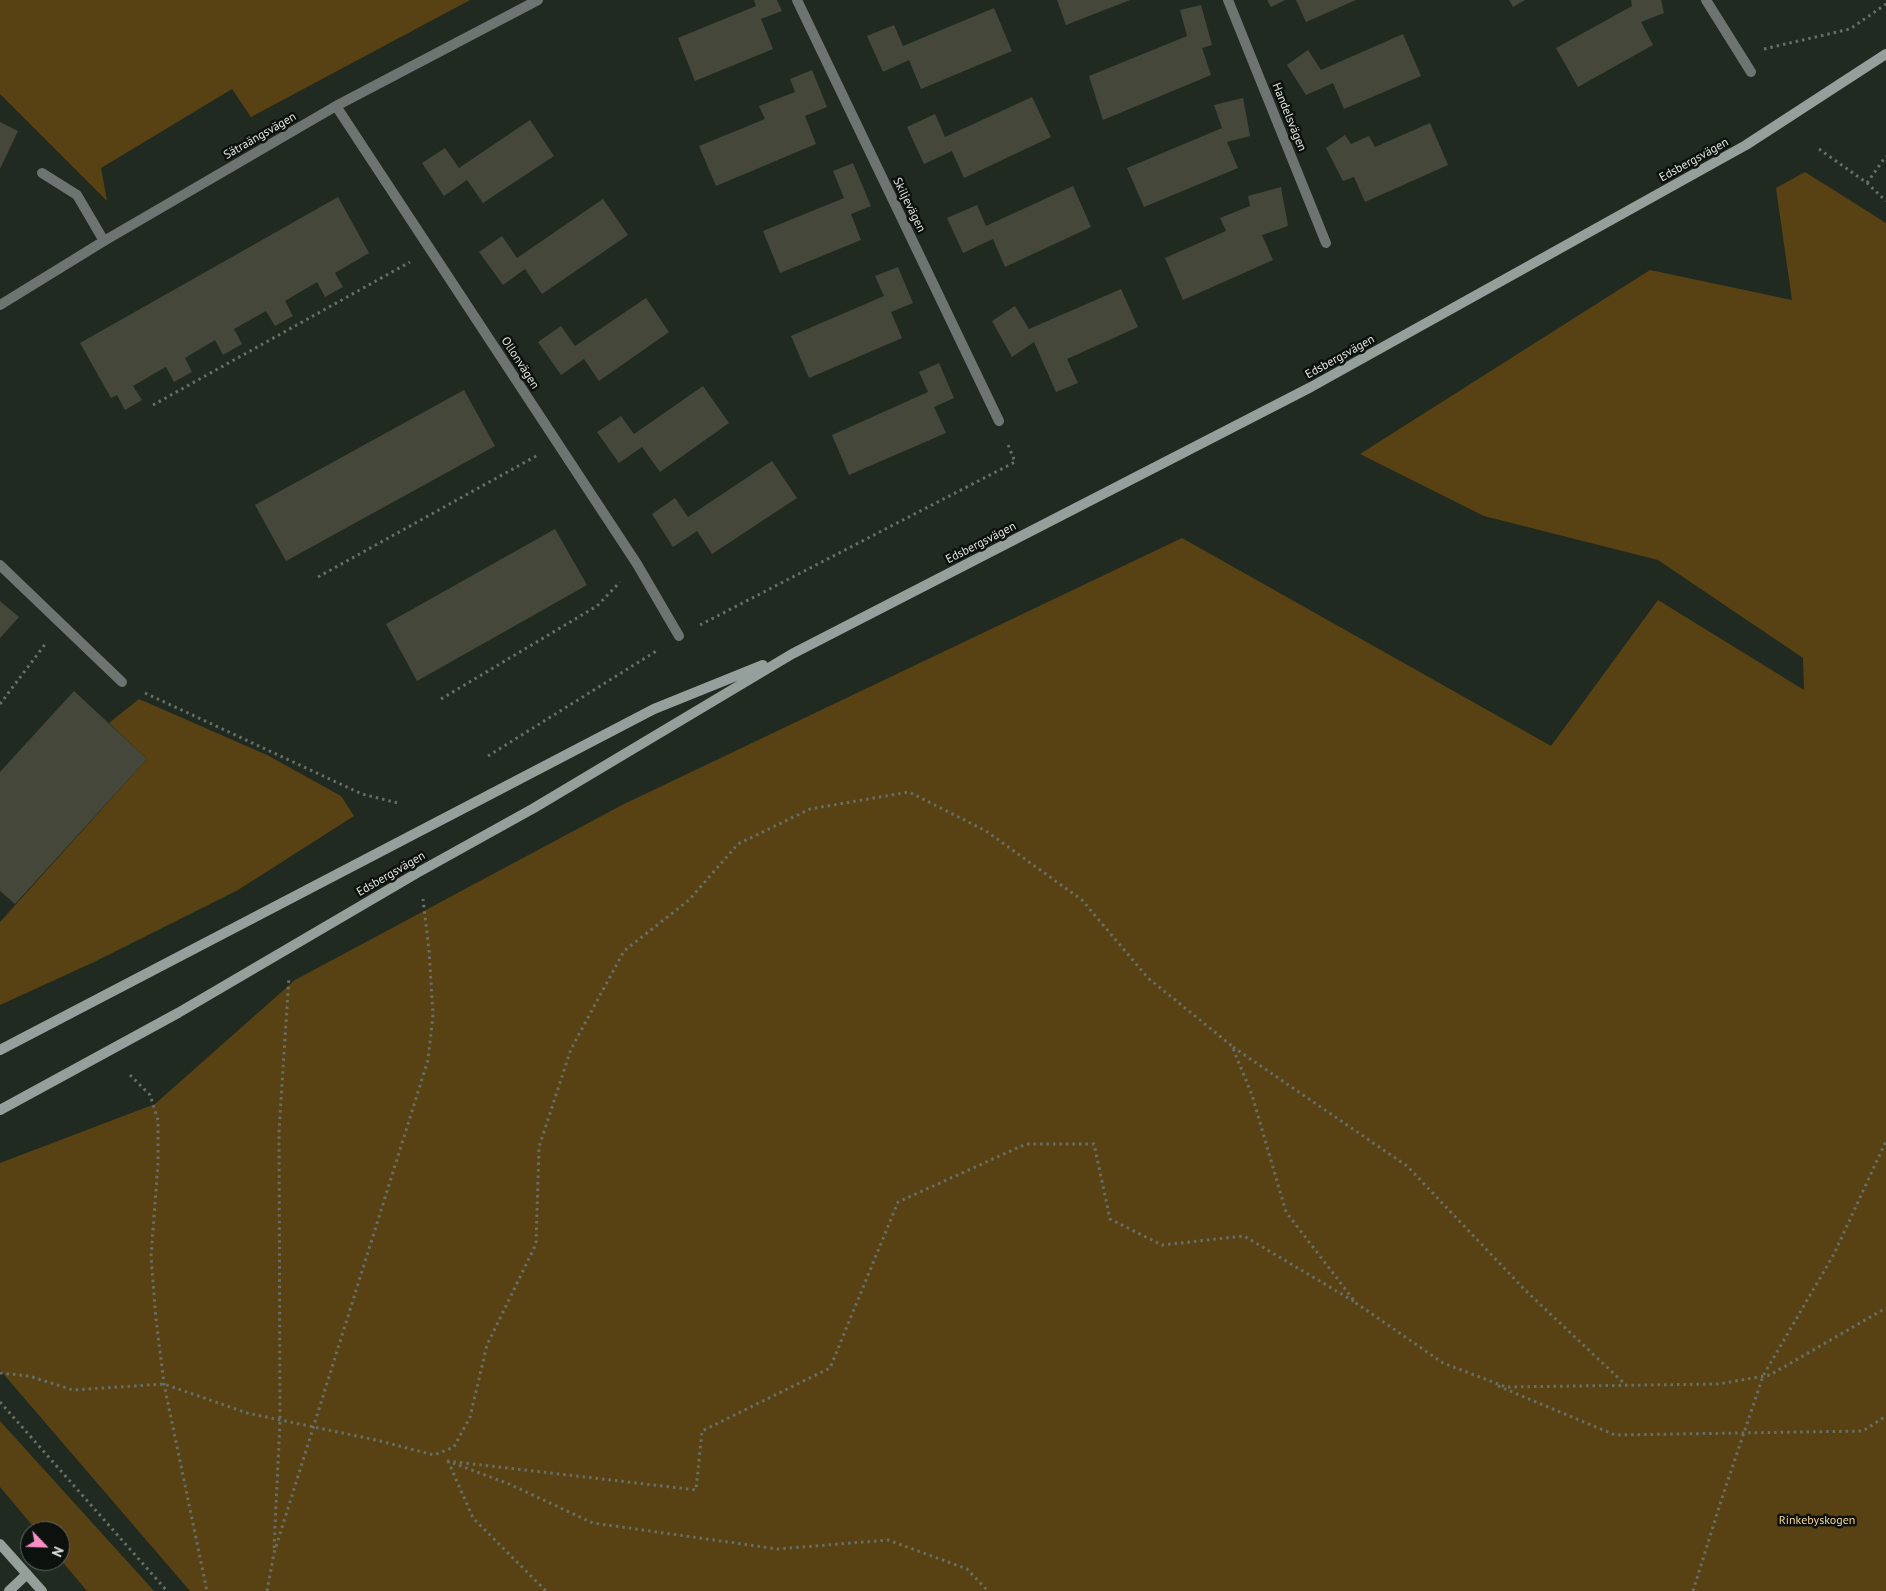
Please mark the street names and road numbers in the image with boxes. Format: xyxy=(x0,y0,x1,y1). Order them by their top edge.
street label: Handelsvägen xyxy=(1269,81,1309,153)
street label: Sätraängsvägen xyxy=(221,109,299,163)
street label: Edsbergsvägen xyxy=(1657,135,1731,185)
street label: Skiljevägen xyxy=(890,175,928,235)
street label: Edsbergsvägen xyxy=(1303,332,1377,382)
street label: Ollonvägen xyxy=(498,334,542,392)
street label: Edsbergsvägen xyxy=(943,519,1019,567)
street label: Edsbergsvägen xyxy=(354,849,428,899)

